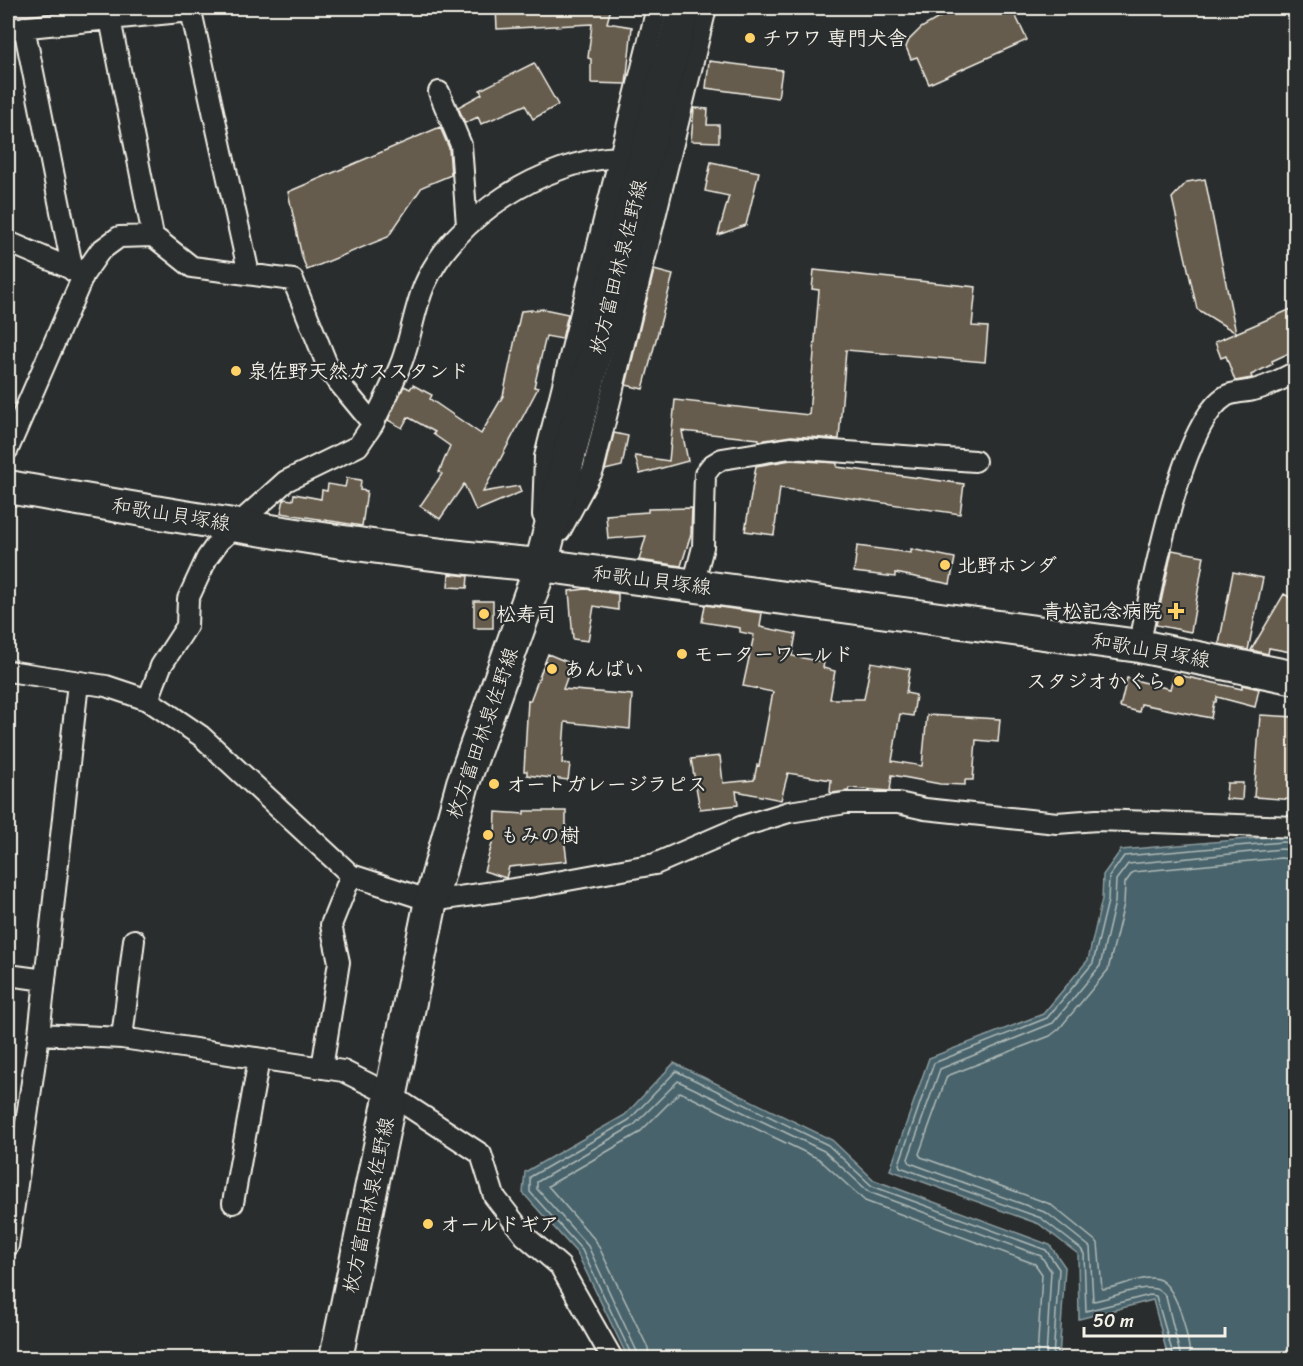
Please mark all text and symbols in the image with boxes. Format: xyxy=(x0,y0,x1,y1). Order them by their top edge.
place label: チワワ 専門犬舎 xyxy=(762,21,907,56)
marker: チワワ 専門犬舎 xyxy=(743,31,757,45)
street label: 枚方富田林泉佐野線 xyxy=(580,176,657,359)
place label: 泉佐野天然ガススタンド xyxy=(248,354,469,389)
marker: 泉佐野天然ガススタンド xyxy=(229,364,243,378)
street label: 和歌山貝塚線 xyxy=(109,488,233,541)
place label: 北野ホンダ xyxy=(957,548,1057,583)
street label: 和歌山貝塚線 xyxy=(590,556,714,605)
marker: 北野ホンダ xyxy=(938,558,952,572)
place label: 青松記念病院 xyxy=(1042,594,1162,629)
place label: 松寿司 xyxy=(496,597,556,632)
marker: 青松記念病院 xyxy=(1167,602,1185,620)
marker: 松寿司 xyxy=(477,607,491,621)
street label: 和歌山貝塚線 xyxy=(1089,623,1213,678)
place label: モーターワールド xyxy=(694,637,853,672)
street label: 枚方富田林泉佐野線 xyxy=(437,642,528,824)
marker: モーターワールド xyxy=(675,647,689,661)
place label: あんばい xyxy=(564,652,644,687)
marker: あんばい xyxy=(545,662,559,676)
place label: スタジオかぐら xyxy=(1027,664,1167,699)
marker: スタジオかぐら xyxy=(1172,674,1186,688)
place label: オートガレージラピス xyxy=(506,767,707,802)
marker: オートガレージラピス xyxy=(487,777,501,791)
place label: もみの樹 xyxy=(500,818,580,853)
marker: もみの樹 xyxy=(481,828,495,842)
street label: 枚方富田林泉佐野線 xyxy=(333,1113,404,1297)
place label: オールドギア xyxy=(440,1207,559,1242)
marker: オールドギア xyxy=(421,1217,435,1231)
scale bar xyxy=(1084,1300,1225,1338)
text: 50 m xyxy=(1093,1305,1134,1337)

